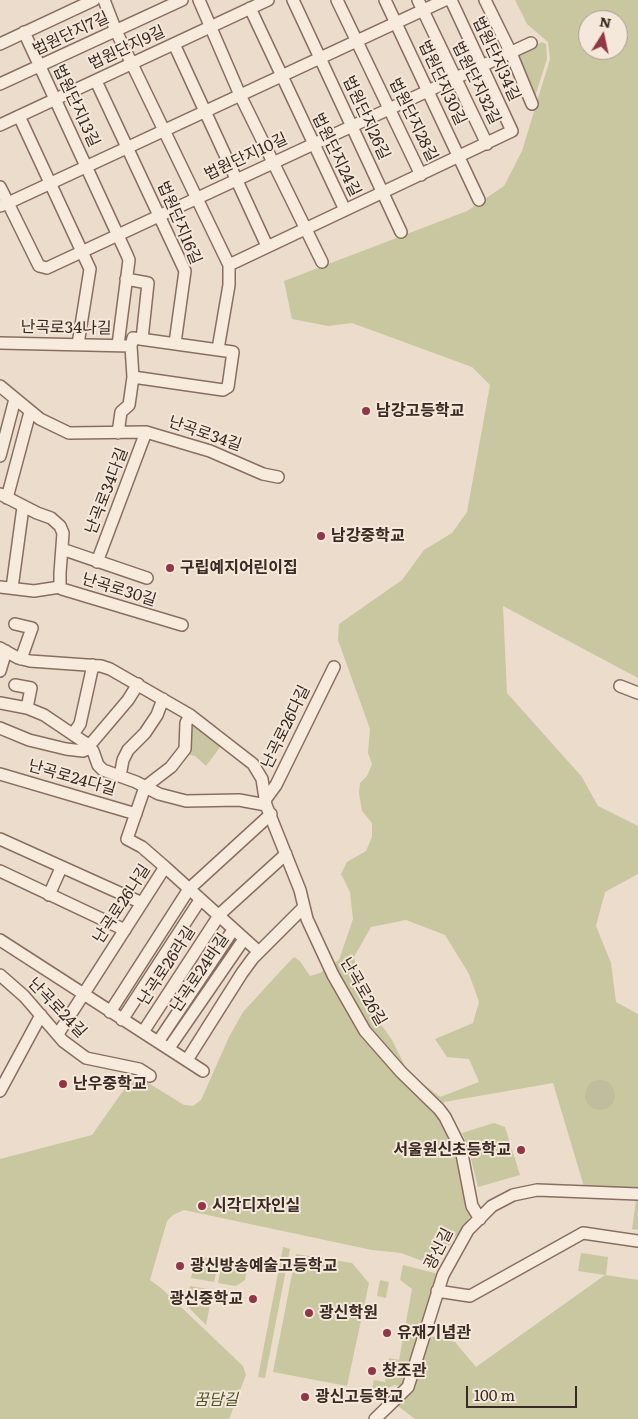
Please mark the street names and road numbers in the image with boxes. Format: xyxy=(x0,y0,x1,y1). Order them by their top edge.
street label: 법원단지7길 xyxy=(30,8,112,60)
street label: 법원단지34길 xyxy=(468,14,524,104)
street label: 법원단지9길 xyxy=(86,22,168,74)
street label: 법원단지30길 xyxy=(414,37,470,129)
street label: 법원단지32길 xyxy=(448,38,504,128)
street label: 법원단지13길 xyxy=(49,62,103,150)
street label: 법원단지26길 xyxy=(338,73,394,163)
street label: 법원단지28길 xyxy=(385,75,441,165)
street label: 법원단지24길 xyxy=(308,110,364,200)
street label: 법원단지10길 xyxy=(201,129,291,185)
street label: 법원단지16길 xyxy=(153,178,205,268)
street label: 난곡로34나길 xyxy=(20,318,112,338)
street label: 난곡로34길 xyxy=(166,413,244,455)
street label: 난곡로34다길 xyxy=(82,445,132,537)
street label: 난곡로30길 xyxy=(79,570,159,610)
street label: 난곡로26다길 xyxy=(258,682,314,772)
street label: 난곡로24다길 xyxy=(26,756,118,800)
street label: 난곡로26나길 xyxy=(89,861,155,947)
street label: 난곡로26라길 xyxy=(134,923,200,1009)
street label: 난곡로24바길 xyxy=(167,930,233,1016)
street label: 난곡로26길 xyxy=(336,954,390,1030)
street label: 난곡로24길 xyxy=(24,974,90,1042)
street label: 광신길 xyxy=(420,1225,458,1273)

